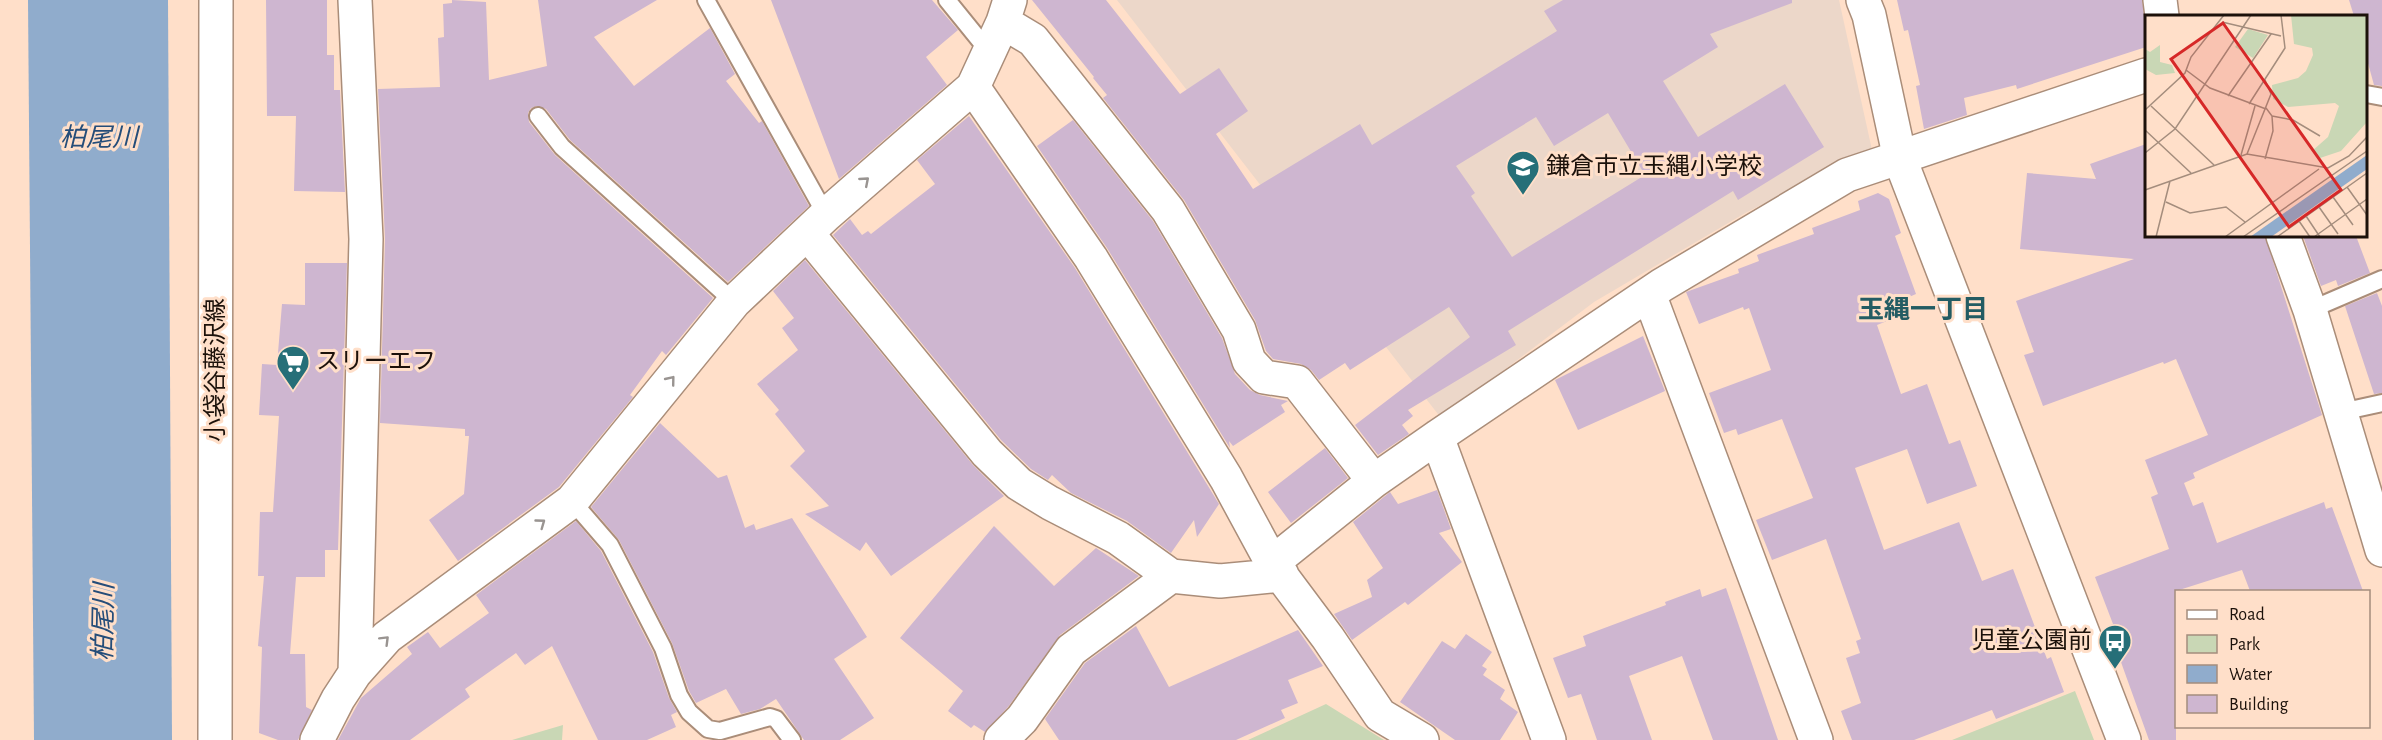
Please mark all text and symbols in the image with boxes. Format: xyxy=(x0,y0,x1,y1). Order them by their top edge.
inset map xyxy=(2145,15,2367,237)
water label: 柏尾川 xyxy=(60,124,141,151)
school or university icon: 鎌倉市立玉縄小学校 xyxy=(1505,149,1541,196)
place label: 鎌倉市立玉縄小学校 xyxy=(1546,153,1762,179)
one-way arrow xyxy=(859,177,869,188)
district label: 玉縄一丁目 xyxy=(1858,295,1988,323)
street label: 小袋谷藤沢線 xyxy=(202,298,228,442)
supermarket icon: スリーエフ xyxy=(275,344,311,391)
place label: スリーエフ xyxy=(316,350,436,374)
one-way arrow xyxy=(663,375,674,386)
one-way arrow xyxy=(534,520,545,531)
water label: 柏尾川 xyxy=(89,580,118,661)
legend xyxy=(2175,590,2370,728)
text: Road xyxy=(2229,606,2265,624)
bus stop icon: 児童公園前 xyxy=(2097,623,2133,670)
place label: 児童公園前 xyxy=(1972,627,2092,653)
text: Park xyxy=(2229,636,2261,654)
one-way arrow xyxy=(377,637,388,648)
text: Water xyxy=(2229,666,2272,684)
text: Building xyxy=(2229,696,2289,714)

